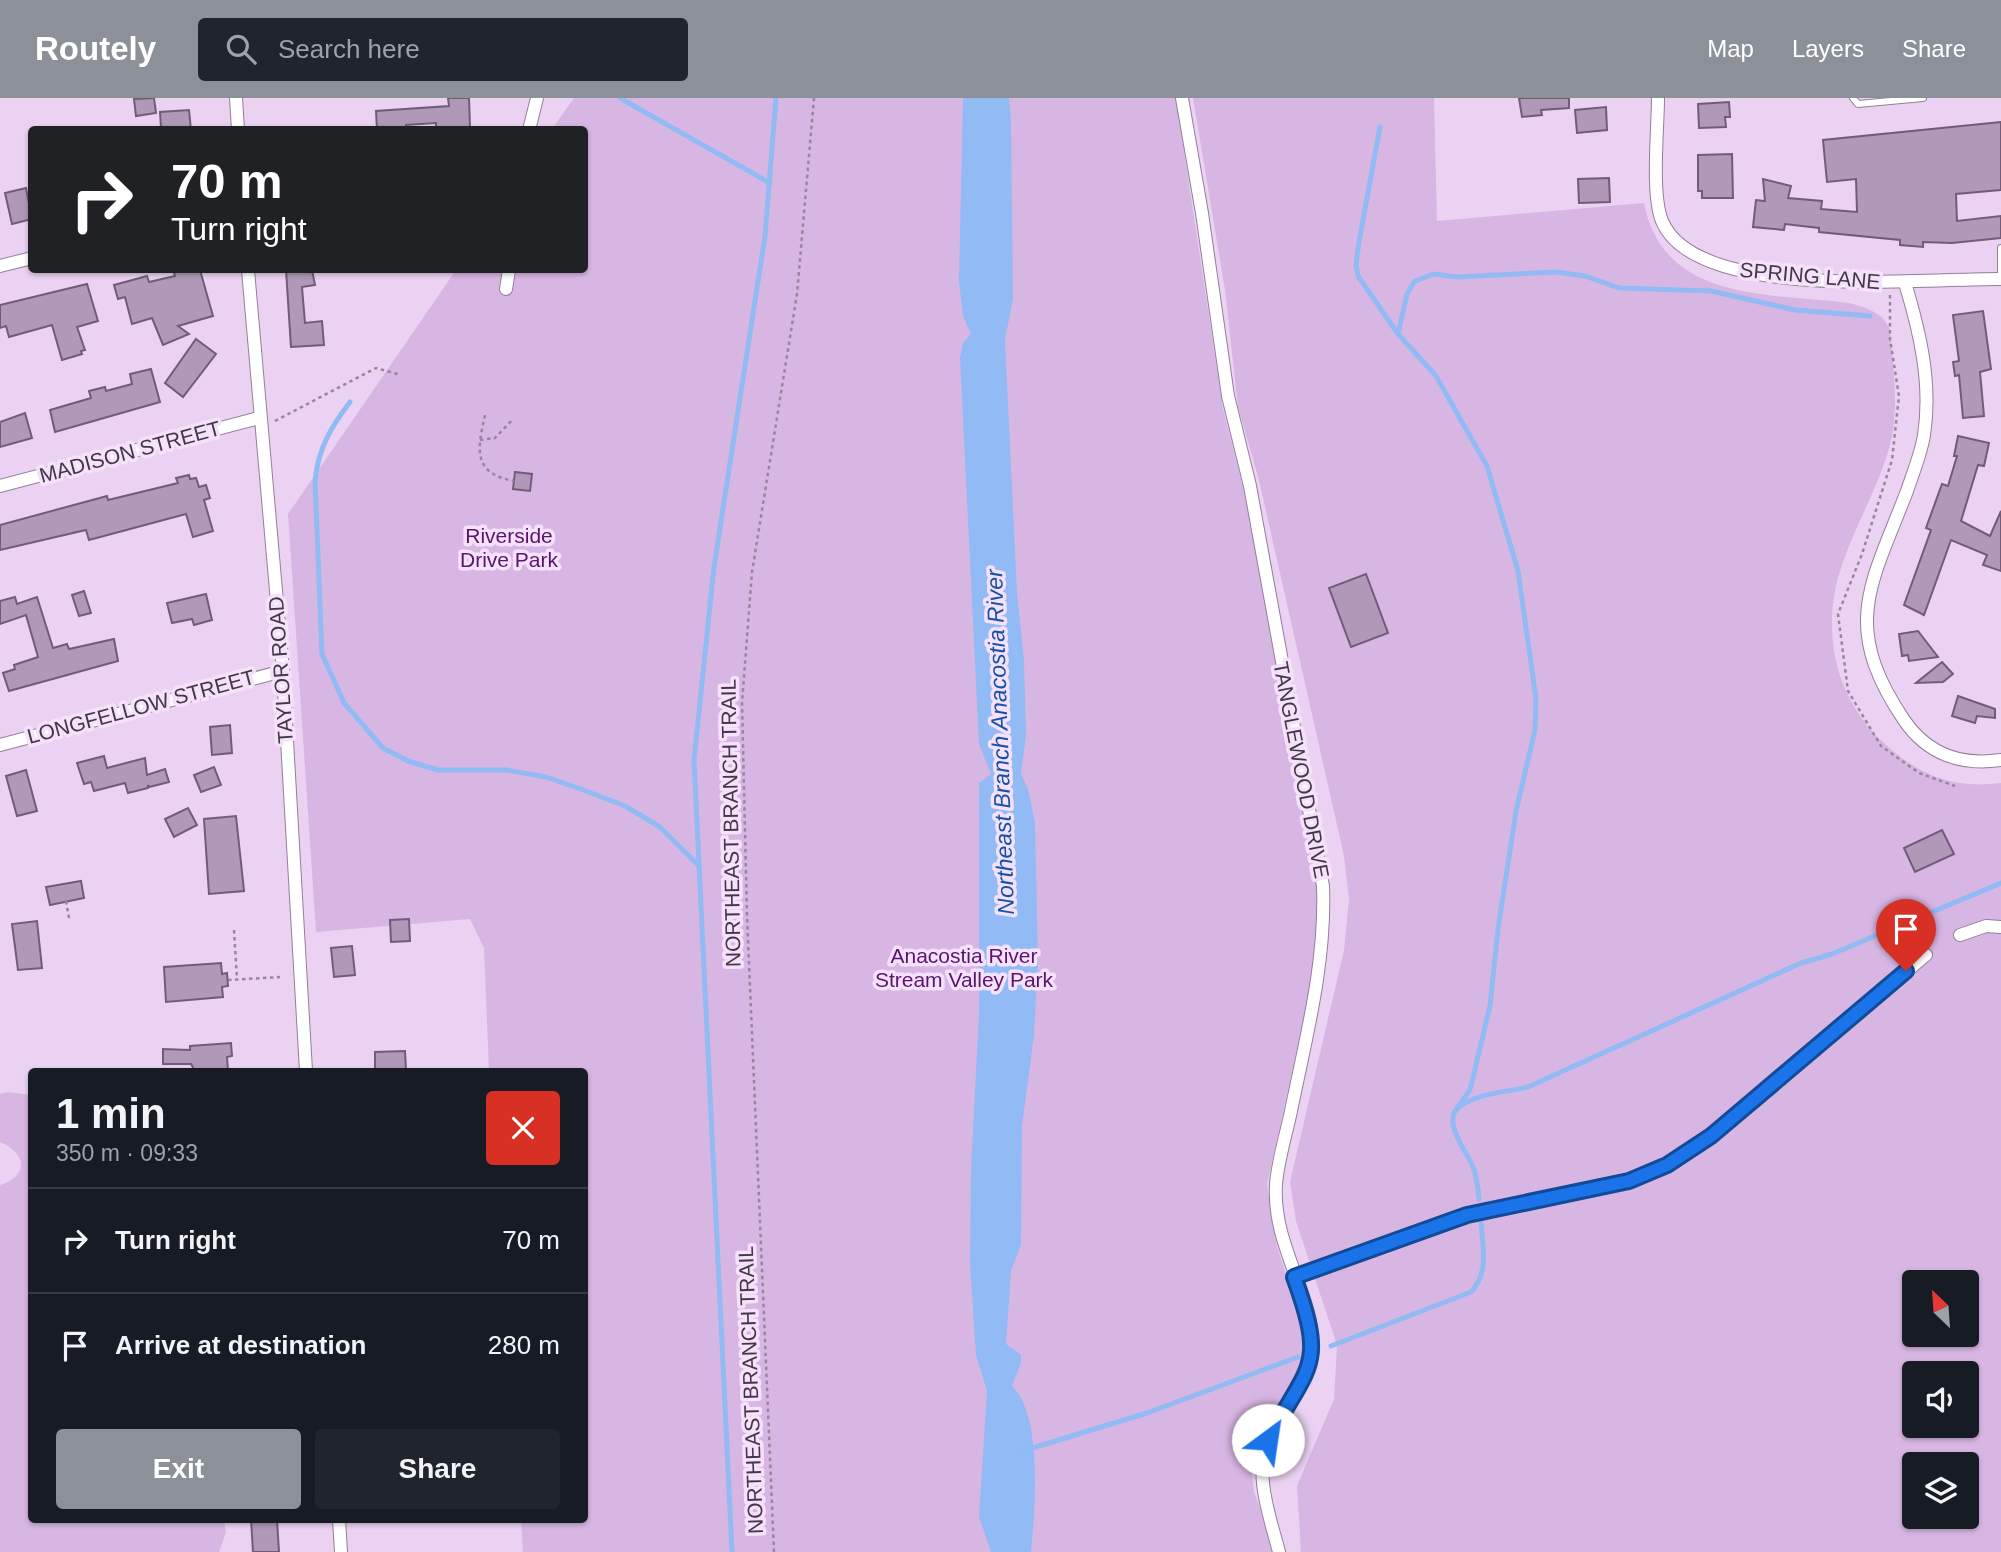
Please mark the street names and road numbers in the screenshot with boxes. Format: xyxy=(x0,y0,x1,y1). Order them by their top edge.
street label: SPRING LANE xyxy=(1739,258,1881,293)
street label: MADISON STREET xyxy=(37,416,223,487)
street label: TAYLOR ROAD xyxy=(264,596,297,744)
street label: TANGLEWOOD DRIVE xyxy=(1269,660,1334,880)
street label: LONGFELLOW STREET xyxy=(25,665,257,748)
street label: NORTHEAST BRANCH TRAIL xyxy=(716,679,745,967)
street label: NORTHEAST BRANCH TRAIL xyxy=(734,1246,767,1534)

